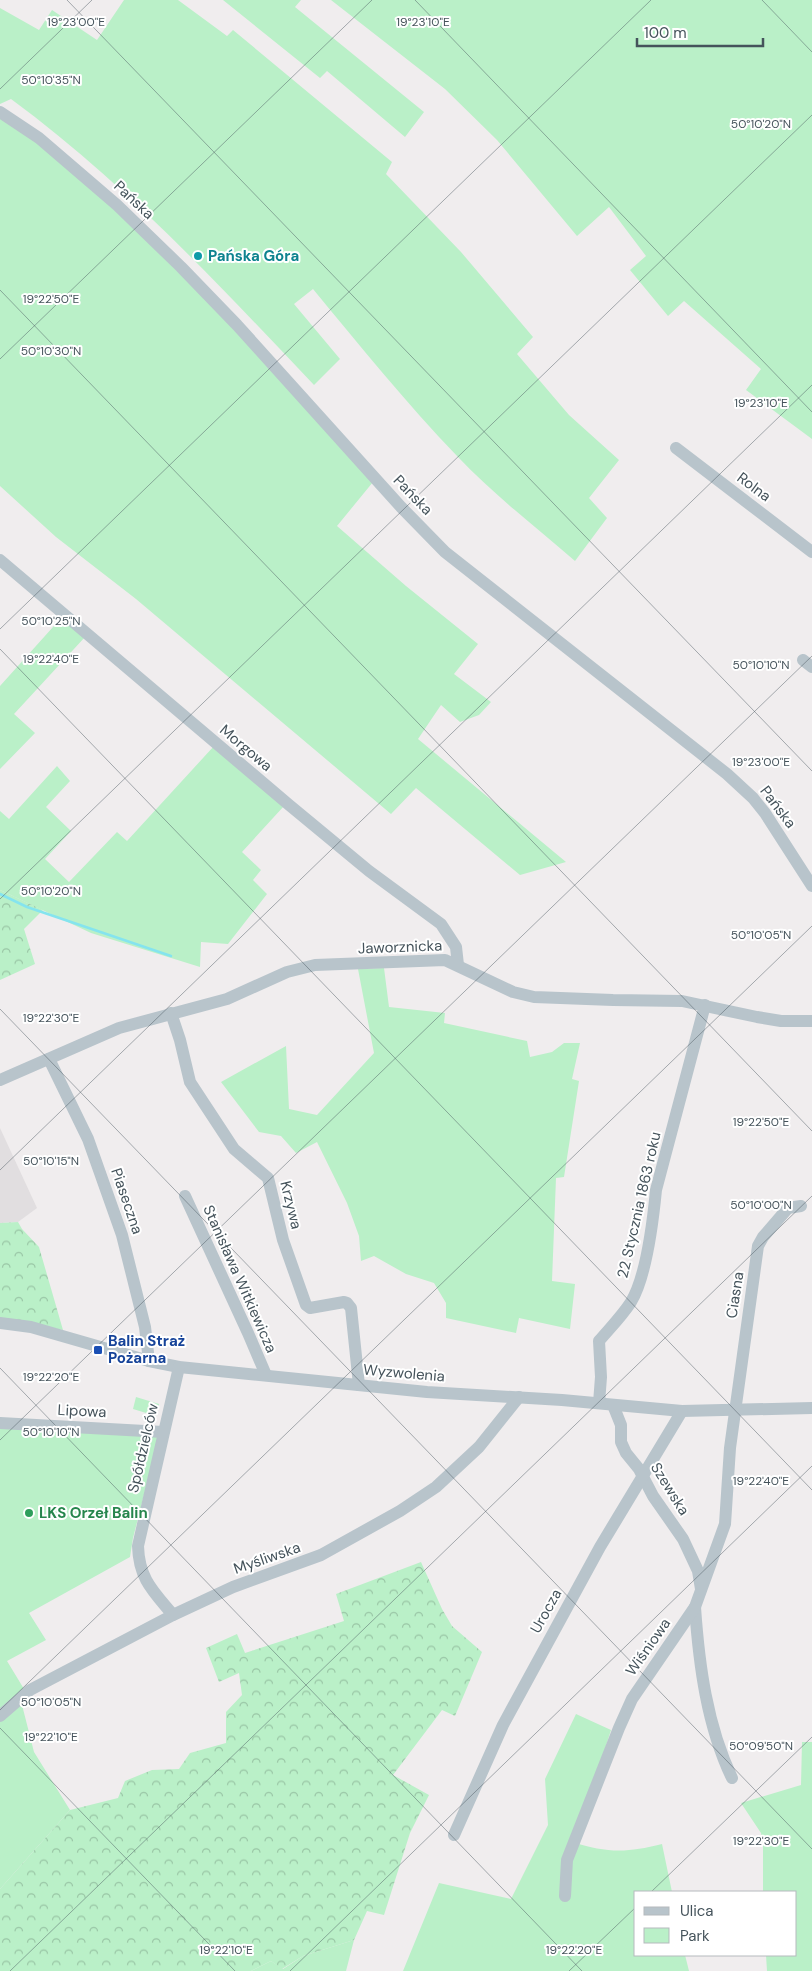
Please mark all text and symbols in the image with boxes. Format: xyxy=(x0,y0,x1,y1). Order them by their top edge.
text: 19°23'00"E xyxy=(47,14,105,30)
text: 19°23'10"E xyxy=(396,14,450,30)
scale bar xyxy=(637,15,763,47)
text: 100 m xyxy=(644,23,687,43)
text: 50°10'35"N xyxy=(21,72,81,88)
text: 50°10'20"N xyxy=(731,116,791,132)
street label: Pańska xyxy=(110,176,158,224)
place label: Pańska Góra xyxy=(208,246,299,266)
marker: Pańska Góra xyxy=(192,250,204,262)
text: 19°22'50"E xyxy=(23,291,79,307)
text: 50°10'30"N xyxy=(21,343,81,359)
text: 19°23'10"E xyxy=(734,395,788,411)
street label: Rolna xyxy=(733,468,775,506)
street label: Pańska xyxy=(389,471,437,519)
text: 50°10'25"N xyxy=(21,613,81,629)
text: 19°22'40"E xyxy=(23,651,79,667)
text: 50°10'10"N xyxy=(732,657,790,673)
street label: Morgowa xyxy=(215,720,277,776)
text: 19°23'00"E xyxy=(732,754,790,770)
street label: Pańska xyxy=(755,782,801,832)
text: 50°10'20"N xyxy=(21,883,81,899)
text: 50°10'05"N xyxy=(731,927,791,943)
street label: Jaworznicka xyxy=(357,936,443,958)
text: 19°22'30"E xyxy=(23,1010,80,1026)
text: 19°22'50"E xyxy=(733,1114,789,1130)
street label: 22 Stycznia 1863 roku xyxy=(612,1130,666,1280)
text: 50°10'15"N xyxy=(23,1153,79,1169)
street label: Piaseczna xyxy=(106,1165,148,1237)
street label: Krzywa xyxy=(275,1179,307,1231)
text: 50°10'00"N xyxy=(730,1197,792,1213)
street label: Stanisława Witkiewicza xyxy=(198,1202,282,1356)
street label: Ciasna xyxy=(721,1270,749,1320)
place label: Balin Straż Pożarna xyxy=(108,1331,185,1368)
marker: Balin Straż Pożarna xyxy=(92,1344,104,1356)
street label: Wyzwolenia xyxy=(362,1359,446,1387)
text: 19°22'20"E xyxy=(23,1369,79,1385)
street label: Lipowa xyxy=(57,1400,107,1422)
street label: Spółdzielców xyxy=(123,1401,163,1495)
text: 50°10'10"N xyxy=(22,1424,80,1440)
street label: Szewska xyxy=(646,1459,694,1519)
text: 19°22'40"E xyxy=(733,1473,789,1489)
place label: LKS Orzeł Balin xyxy=(39,1503,148,1523)
marker: LKS Orzeł Balin xyxy=(23,1507,35,1519)
street label: Myśliwska xyxy=(231,1537,303,1579)
street label: Urocza xyxy=(526,1585,566,1637)
street label: Wiśniowa xyxy=(621,1614,675,1680)
text: 50°10'05"N xyxy=(21,1694,81,1710)
text: 19°22'10"E xyxy=(24,1729,78,1745)
text: 50°09'50"N xyxy=(729,1738,793,1754)
text: 19°22'30"E xyxy=(733,1833,790,1849)
legend xyxy=(634,1891,797,1956)
text: Ulica xyxy=(680,1901,714,1921)
text: Park xyxy=(680,1926,710,1946)
text: 19°22'10"E xyxy=(199,1942,253,1958)
text: 19°22'20"E xyxy=(546,1942,602,1958)

